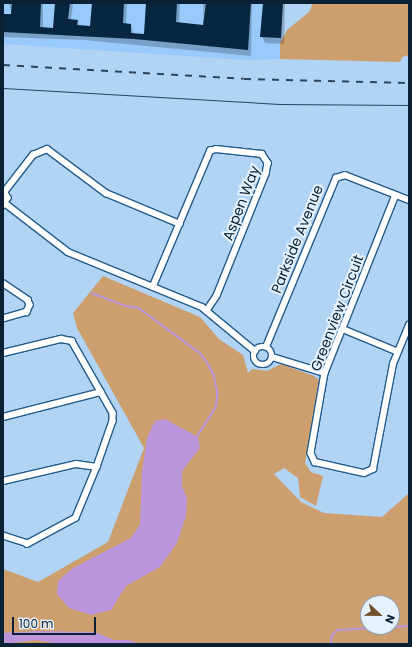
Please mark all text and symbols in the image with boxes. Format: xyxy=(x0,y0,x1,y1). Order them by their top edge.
street label: Aspen Way xyxy=(219,163,263,243)
street label: Parkside Avenue xyxy=(268,182,326,296)
street label: Greenview Circuit xyxy=(307,253,367,373)
north arrow xyxy=(360,595,400,635)
scale bar xyxy=(14,609,98,635)
text: N xyxy=(381,612,399,626)
text: 100 m xyxy=(19,615,53,632)

